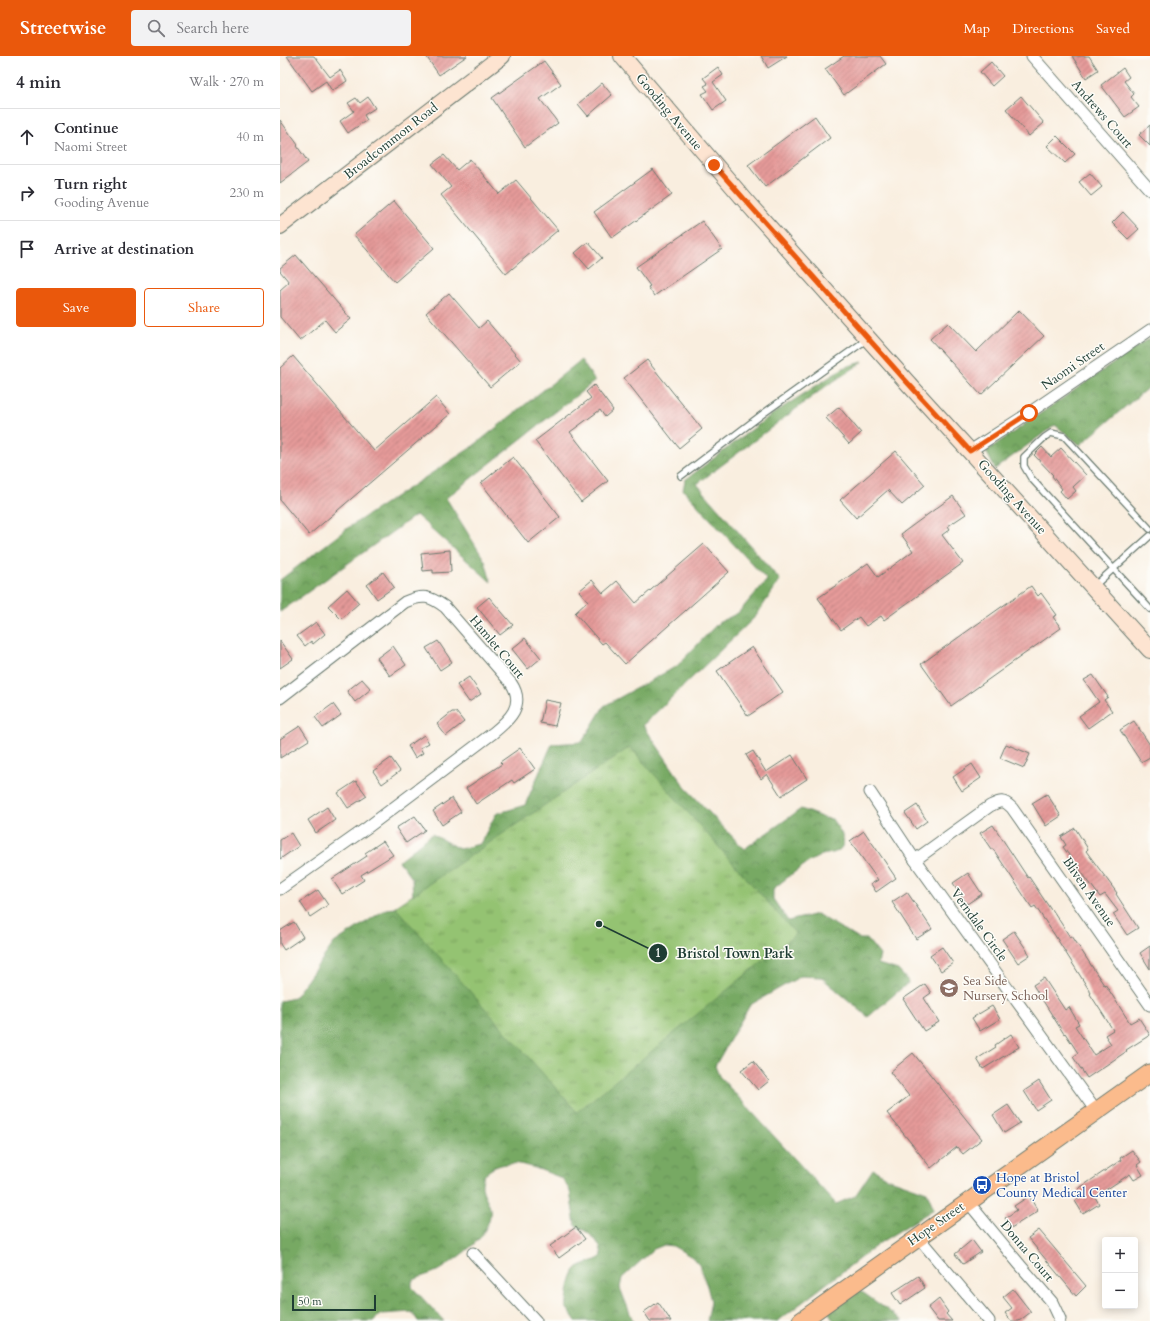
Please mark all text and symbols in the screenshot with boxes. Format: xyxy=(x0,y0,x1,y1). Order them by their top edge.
search box xyxy=(131,10,411,46)
text: Streetwise xyxy=(20,15,107,41)
icon: search xyxy=(145,17,167,39)
text: Search here xyxy=(177,18,249,38)
text: Map xyxy=(964,19,990,38)
text: Directions xyxy=(1012,19,1074,38)
text: Saved xyxy=(1096,19,1130,38)
street label: Gooding Avenue xyxy=(631,70,707,154)
text: 4 min xyxy=(16,71,61,94)
text: Walk · 270 m xyxy=(189,73,264,91)
street label: Andrews Court xyxy=(1067,76,1137,152)
street label: Broadcommon Road xyxy=(340,99,442,183)
text: Continue xyxy=(54,118,119,138)
icon: ahead xyxy=(16,126,38,148)
text: 40 m xyxy=(236,128,264,146)
text: Naomi Street xyxy=(54,138,127,156)
route end xyxy=(705,156,723,174)
text: Turn right xyxy=(54,174,127,194)
icon: right xyxy=(16,182,38,204)
text: 230 m xyxy=(230,184,264,202)
text: Gooding Avenue xyxy=(54,194,149,212)
icon: arrive xyxy=(16,238,38,260)
text: Arrive at destination xyxy=(54,239,194,259)
button: Save xyxy=(16,288,136,327)
button: Share xyxy=(144,288,264,327)
street label: Naomi Street xyxy=(1038,338,1108,394)
route start xyxy=(1020,404,1038,422)
street label: Gooding Avenue xyxy=(973,456,1051,538)
street label: Hamlet Court xyxy=(465,612,529,682)
street label: Bliven Avenue xyxy=(1058,854,1120,931)
street label: Verndale Circle xyxy=(946,885,1012,965)
callout: Bristol Town Park xyxy=(648,940,801,966)
text: Bristol Town Park xyxy=(677,944,793,963)
text: 1 xyxy=(655,945,661,961)
place label: Sea Side Nursery School xyxy=(963,972,1049,1005)
school or university icon: Sea Side Nursery School xyxy=(938,977,960,999)
place label: Hope at Bristol County Medical Center xyxy=(996,1169,1127,1202)
bus stop icon: Hope at Bristol County Medical Center xyxy=(971,1174,993,1196)
street label: Hope Street xyxy=(904,1198,968,1250)
street label: Donna Court xyxy=(996,1217,1058,1285)
map controls xyxy=(1102,1237,1138,1309)
button: + xyxy=(1102,1237,1138,1273)
button: − xyxy=(1102,1273,1138,1309)
scale bar xyxy=(292,1293,376,1312)
text: 50 m xyxy=(298,1294,322,1309)

